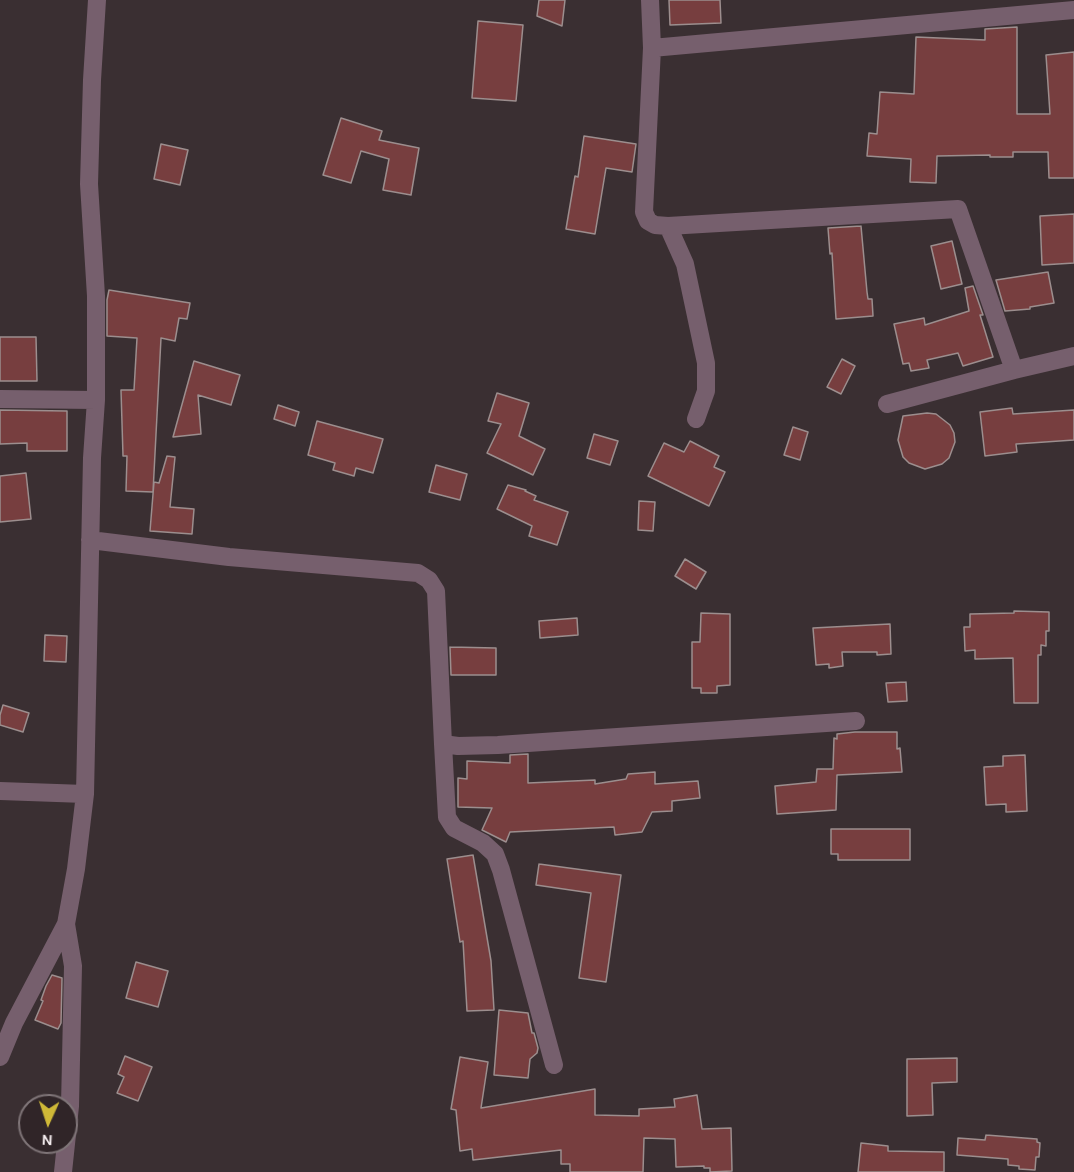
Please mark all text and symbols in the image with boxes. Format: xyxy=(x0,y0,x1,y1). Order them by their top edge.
north arrow xyxy=(18,1094,78,1154)
text: N xyxy=(41,1131,53,1150)

